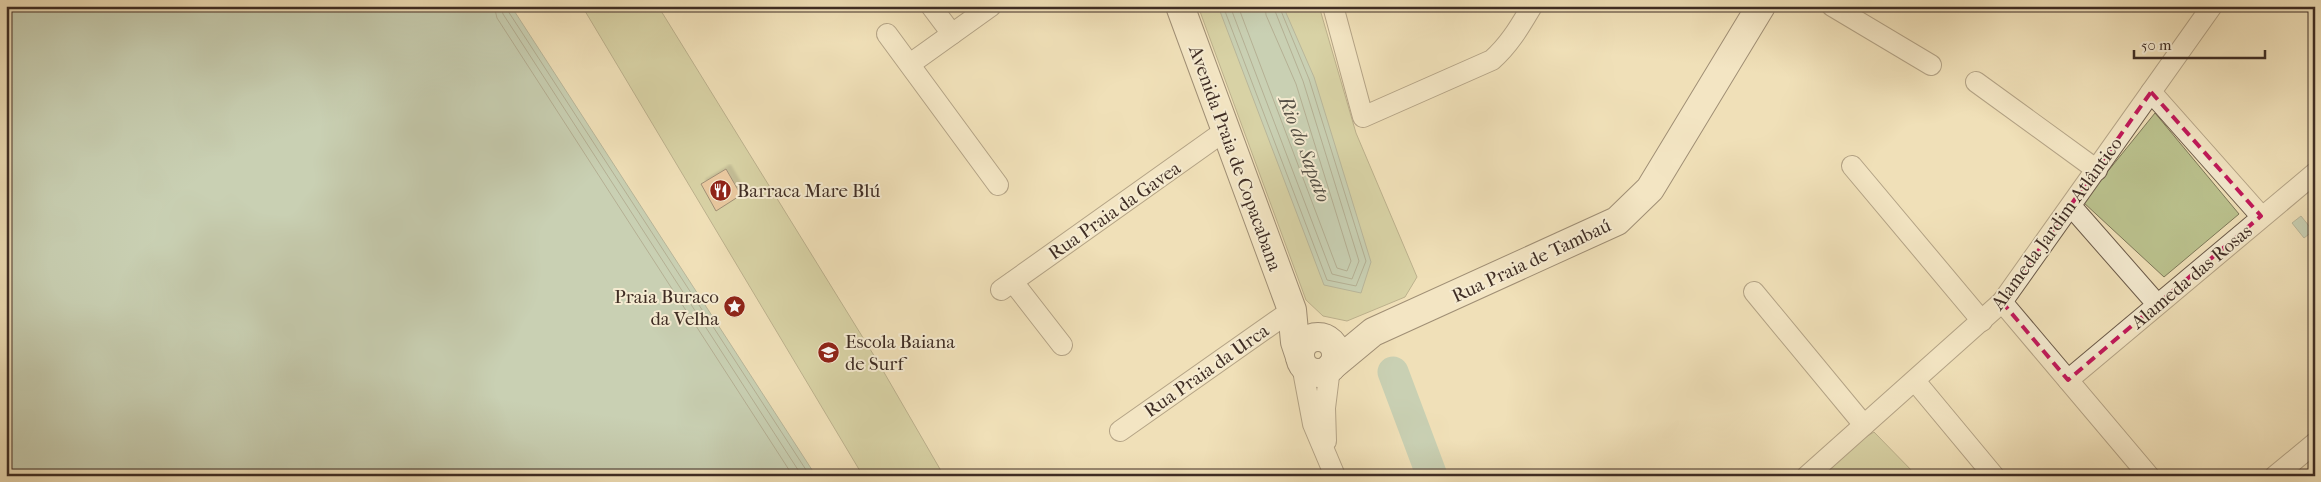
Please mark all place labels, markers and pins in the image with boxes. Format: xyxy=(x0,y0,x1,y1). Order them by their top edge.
restaurant icon: Barraca Mare Blú xyxy=(709,178,733,202)
place label: Barraca Mare Blú xyxy=(737,180,880,202)
place label: Praia Buraco da Velha xyxy=(614,286,719,330)
place icon: Praia Buraco da Velha xyxy=(723,295,747,319)
place label: Escola Baiana de Surf xyxy=(845,331,955,375)
school or university icon: Escola Baiana de Surf xyxy=(817,340,841,364)

